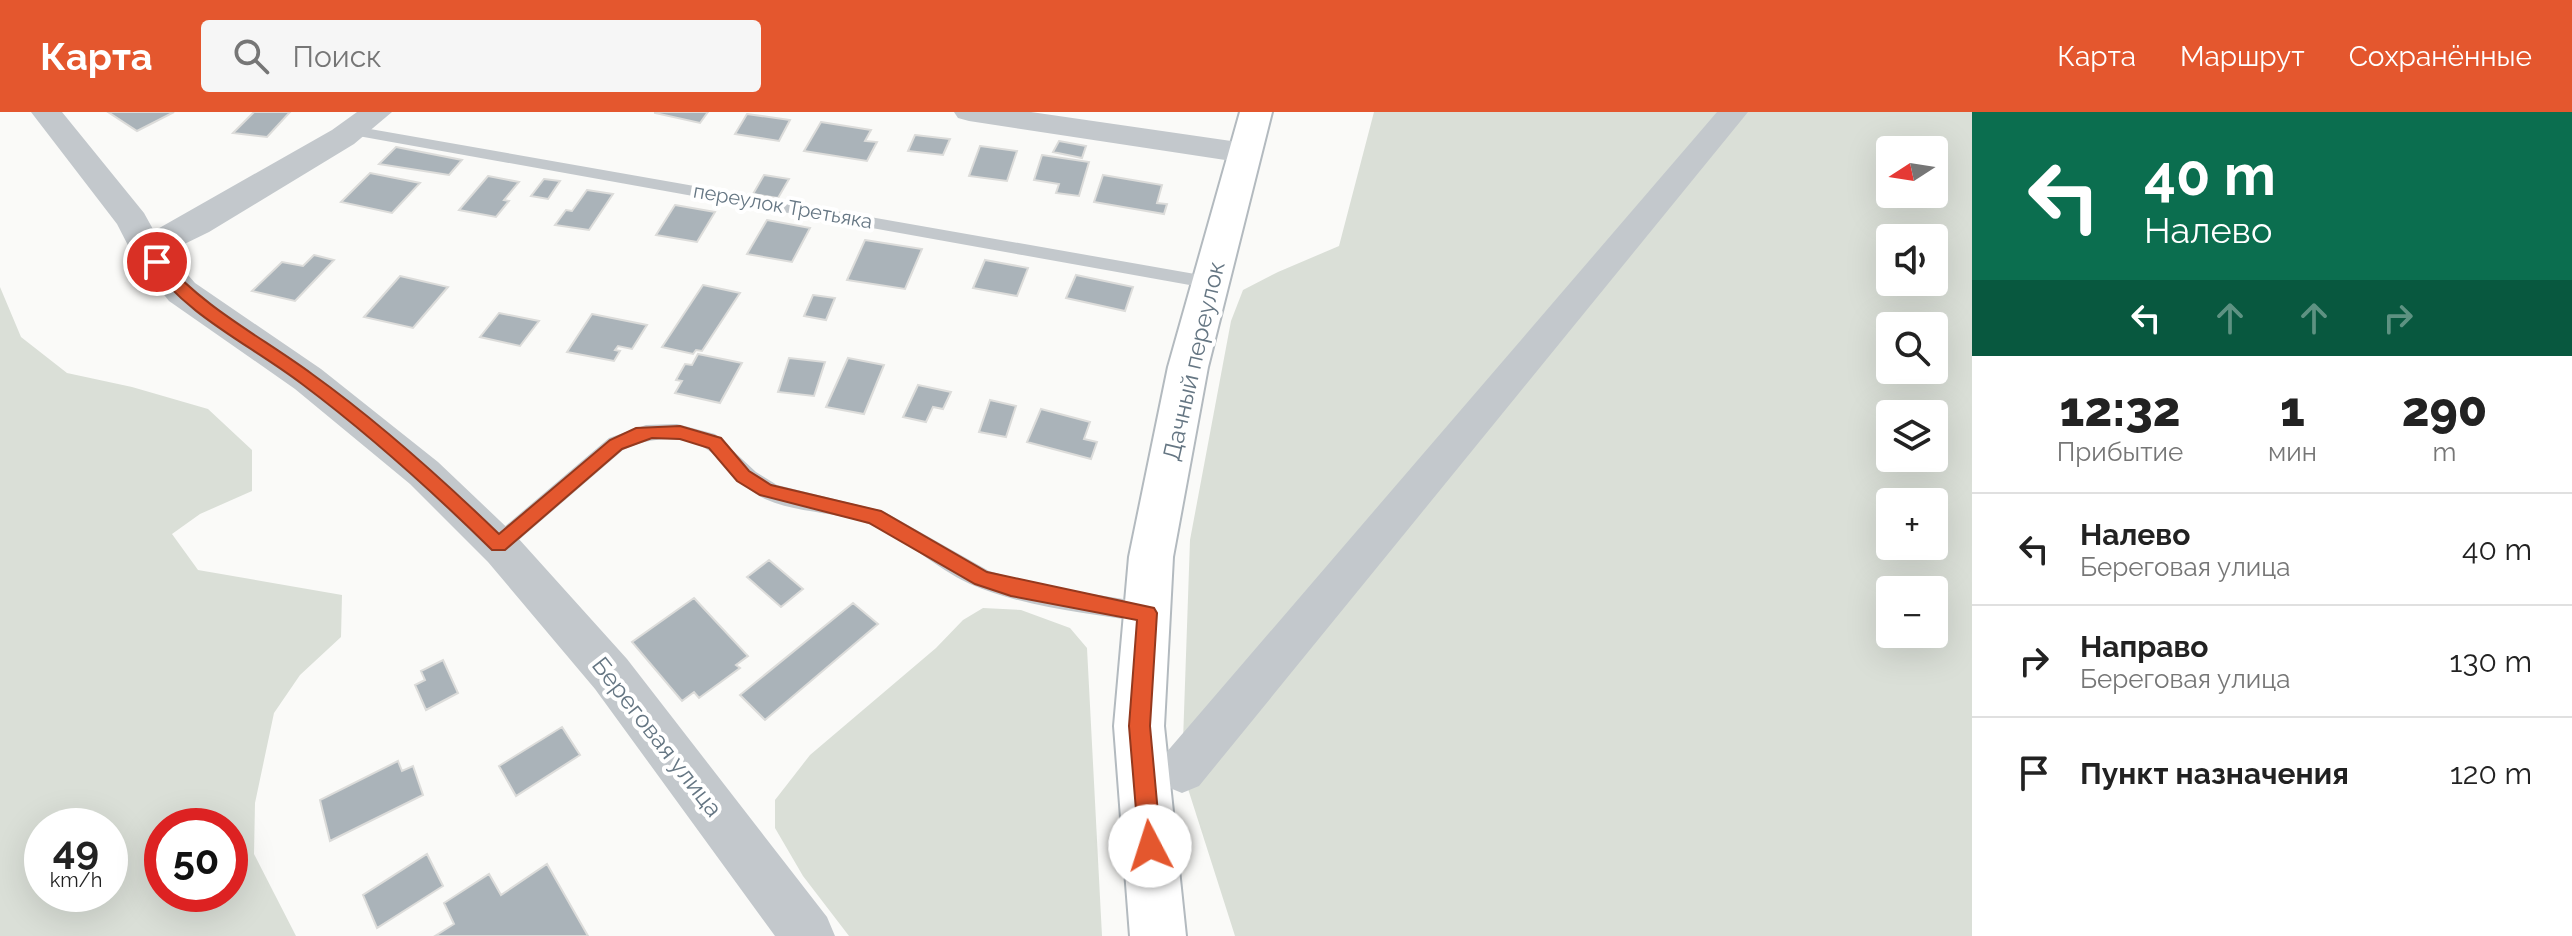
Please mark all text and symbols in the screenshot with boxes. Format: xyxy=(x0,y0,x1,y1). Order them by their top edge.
search box xyxy=(201,20,761,92)
text: Карта xyxy=(40,34,153,79)
icon: search xyxy=(229,34,273,78)
text: Поиск xyxy=(293,39,382,74)
text: Карта xyxy=(2057,40,2136,73)
text: Маршрут xyxy=(2180,40,2305,73)
text: Сохранённые xyxy=(2349,40,2532,73)
north arrow xyxy=(1876,136,1948,208)
map controls xyxy=(1876,136,1948,648)
text: 40 m xyxy=(2144,142,2276,208)
icon: left xyxy=(2012,144,2116,248)
street label: переулок Третьяка xyxy=(692,178,874,234)
text: Налево xyxy=(2144,209,2272,251)
button: sound xyxy=(1876,224,1948,296)
pin xyxy=(123,228,191,296)
icon: arrive xyxy=(135,240,179,284)
street label: Дачный переулок xyxy=(1156,258,1231,463)
icon: left xyxy=(2124,296,2168,340)
icon: ahead xyxy=(2208,296,2252,340)
icon: ahead xyxy=(2292,296,2336,340)
icon: right xyxy=(2376,296,2420,340)
button: search xyxy=(1876,312,1948,384)
text: 12:32 xyxy=(2060,381,2181,437)
text: 1 xyxy=(2280,381,2305,437)
text: 290 xyxy=(2402,381,2487,437)
button: layers xyxy=(1876,400,1948,472)
text: Прибытие xyxy=(2057,437,2183,467)
text: мин xyxy=(2268,437,2317,467)
text: m xyxy=(2432,437,2456,467)
button: + xyxy=(1876,488,1948,560)
text: Налево xyxy=(2080,517,2190,552)
icon: left xyxy=(2012,527,2056,571)
text: 40 m xyxy=(2462,532,2532,567)
text: Береговая улица xyxy=(2080,552,2291,582)
button: − xyxy=(1876,576,1948,648)
text: Направо xyxy=(2080,629,2209,664)
icon: right xyxy=(2012,639,2056,683)
text: 130 m xyxy=(2450,644,2532,679)
street label: Береговая улица xyxy=(586,651,729,822)
text: Береговая улица xyxy=(2080,664,2291,694)
icon: arrive xyxy=(2012,751,2056,795)
text: Пункт назначения xyxy=(2080,756,2349,791)
text: 120 m xyxy=(2450,756,2532,791)
position arrow xyxy=(1108,804,1192,888)
speed limit sign: 50 xyxy=(144,808,248,912)
text: 49 xyxy=(53,826,99,873)
text: km/h xyxy=(50,868,102,892)

